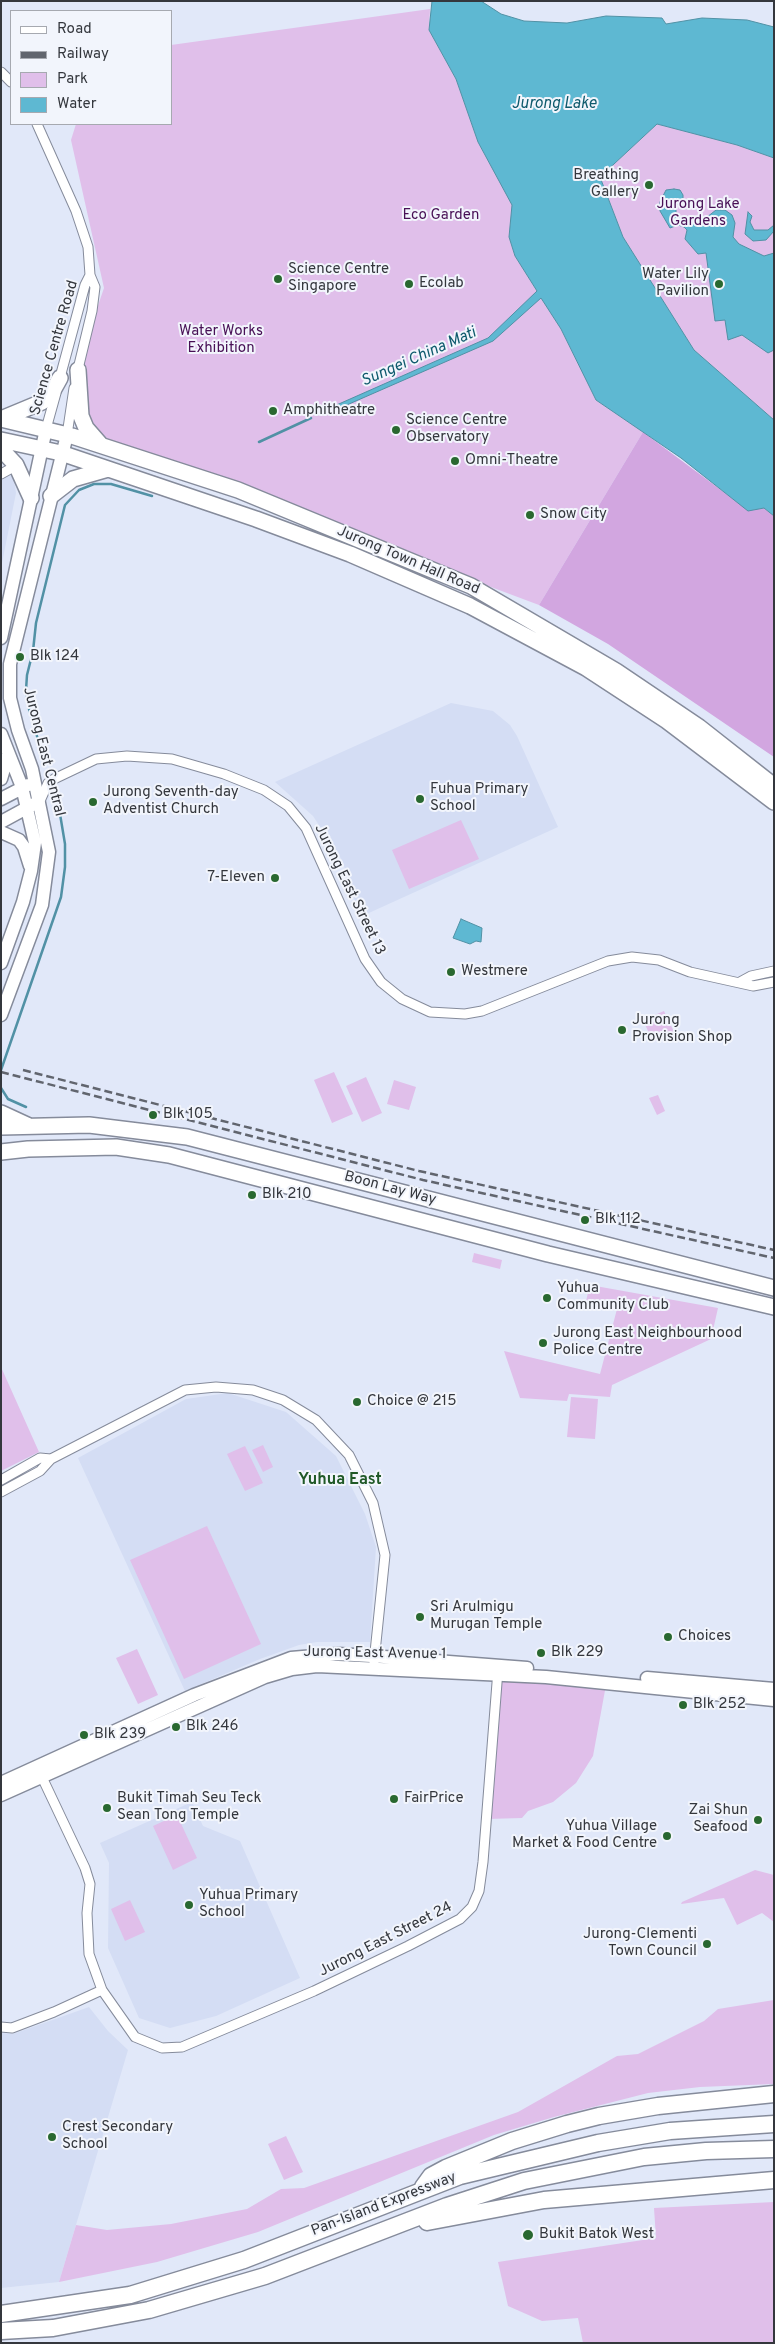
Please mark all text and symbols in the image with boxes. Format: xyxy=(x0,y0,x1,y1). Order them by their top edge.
legend xyxy=(10,10,172,125)
text: Road xyxy=(57,20,92,39)
text: Railway xyxy=(57,45,109,64)
text: Park xyxy=(57,70,88,89)
text: Water xyxy=(57,95,96,114)
water label: Jurong Lake xyxy=(512,95,596,115)
place label: Breathing Gallery xyxy=(573,167,639,202)
marker: Breathing Gallery xyxy=(643,179,655,191)
park label: Jurong Lake Gardens xyxy=(657,196,739,231)
park label: Eco Garden xyxy=(403,207,479,225)
place label: Science Centre Singapore xyxy=(288,261,389,296)
place label: Water Lily Pavilion xyxy=(642,266,709,301)
marker: Science Centre Singapore xyxy=(272,273,284,285)
place label: Ecolab xyxy=(419,275,464,293)
marker: Ecolab xyxy=(403,278,415,290)
marker: Water Lily Pavilion xyxy=(713,278,725,290)
street label: Science Centre Road xyxy=(27,279,83,417)
park label: Water Works Exhibition xyxy=(179,323,263,358)
water label: Sungei China Mati xyxy=(359,324,479,392)
place label: Amphitheatre xyxy=(283,402,375,420)
marker: Amphitheatre xyxy=(267,405,279,417)
place label: Science Centre Observatory xyxy=(406,412,507,447)
marker: Science Centre Observatory xyxy=(390,424,402,436)
place label: Omni-Theatre xyxy=(465,452,558,470)
marker: Omni-Theatre xyxy=(449,455,461,467)
place label: Snow City xyxy=(540,506,607,524)
marker: Snow City xyxy=(524,509,536,521)
street label: Jurong Town Hall Road xyxy=(334,523,482,599)
place label: Blk 124 xyxy=(30,648,79,666)
marker: Blk 124 xyxy=(14,651,26,663)
street label: Jurong East Central xyxy=(18,685,68,819)
place label: Fuhua Primary School xyxy=(430,781,529,816)
place label: Jurong Seventh-day Adventist Church xyxy=(103,784,239,819)
marker: Fuhua Primary School xyxy=(414,793,426,805)
marker: Jurong Seventh-day Adventist Church xyxy=(87,796,99,808)
street label: Jurong East Street 13 xyxy=(309,822,389,958)
place label: 7-Eleven xyxy=(207,869,265,887)
marker: 7-Eleven xyxy=(269,872,281,884)
place label: Westmere xyxy=(461,963,528,981)
marker: Westmere xyxy=(445,966,457,978)
place label: Jurong Provision Shop xyxy=(632,1012,732,1047)
marker: Jurong Provision Shop xyxy=(616,1024,628,1036)
place label: Blk 105 xyxy=(163,1106,213,1124)
marker: Blk 105 xyxy=(147,1109,159,1121)
street label: Boon Lay Way xyxy=(342,1168,438,1210)
place label: Blk 210 xyxy=(262,1186,312,1204)
marker: Blk 210 xyxy=(246,1189,258,1201)
place label: Blk 112 xyxy=(595,1211,641,1229)
marker: Blk 112 xyxy=(579,1214,591,1226)
place label: Yuhua Community Club xyxy=(557,1280,669,1315)
marker: Yuhua Community Club xyxy=(541,1292,553,1304)
place label: Jurong East Neighbourhood Police Centre xyxy=(553,1325,742,1360)
marker: Jurong East Neighbourhood Police Centre xyxy=(537,1337,549,1349)
place label: Choice @ 215 xyxy=(367,1393,457,1411)
marker: Choice @ 215 xyxy=(351,1396,363,1408)
district label: Yuhua East xyxy=(298,1471,382,1491)
place label: Sri Arulmigu Murugan Temple xyxy=(430,1599,542,1634)
marker: Sri Arulmigu Murugan Temple xyxy=(414,1611,426,1623)
place label: Choices xyxy=(678,1628,731,1646)
marker: Choices xyxy=(662,1631,674,1643)
street label: Jurong East Avenue 1 xyxy=(303,1644,447,1664)
place label: Blk 229 xyxy=(551,1644,604,1662)
marker: Blk 229 xyxy=(535,1647,547,1659)
place label: Blk 252 xyxy=(693,1696,746,1714)
marker: Blk 252 xyxy=(677,1699,689,1711)
place label: Blk 246 xyxy=(186,1718,239,1736)
marker: Blk 246 xyxy=(170,1721,182,1733)
place label: Blk 239 xyxy=(94,1726,146,1744)
marker: Blk 239 xyxy=(78,1729,90,1741)
place label: Bukit Timah Seu Teck Sean Tong Temple xyxy=(117,1790,261,1825)
place label: FairPrice xyxy=(404,1790,463,1808)
marker: FairPrice xyxy=(388,1793,400,1805)
marker: Bukit Timah Seu Teck Sean Tong Temple xyxy=(101,1802,113,1814)
place label: Zai Shun Seafood xyxy=(689,1802,748,1837)
marker: Zai Shun Seafood xyxy=(752,1814,764,1826)
place label: Yuhua Village Market & Food Centre xyxy=(512,1818,657,1853)
marker: Yuhua Village Market & Food Centre xyxy=(661,1830,673,1842)
place label: Yuhua Primary School xyxy=(199,1887,298,1922)
marker: Yuhua Primary School xyxy=(183,1899,195,1911)
street label: Jurong East Street 24 xyxy=(316,1899,456,1981)
place label: Jurong-Clementi Town Council xyxy=(583,1926,697,1961)
marker: Jurong-Clementi Town Council xyxy=(701,1938,713,1950)
place label: Crest Secondary School xyxy=(62,2119,173,2154)
marker: Crest Secondary School xyxy=(46,2131,58,2143)
street label: Pan-Island Expressway xyxy=(309,2169,459,2241)
place label: Bukit Batok West xyxy=(539,2226,654,2244)
marker: Bukit Batok West xyxy=(521,2228,535,2242)

